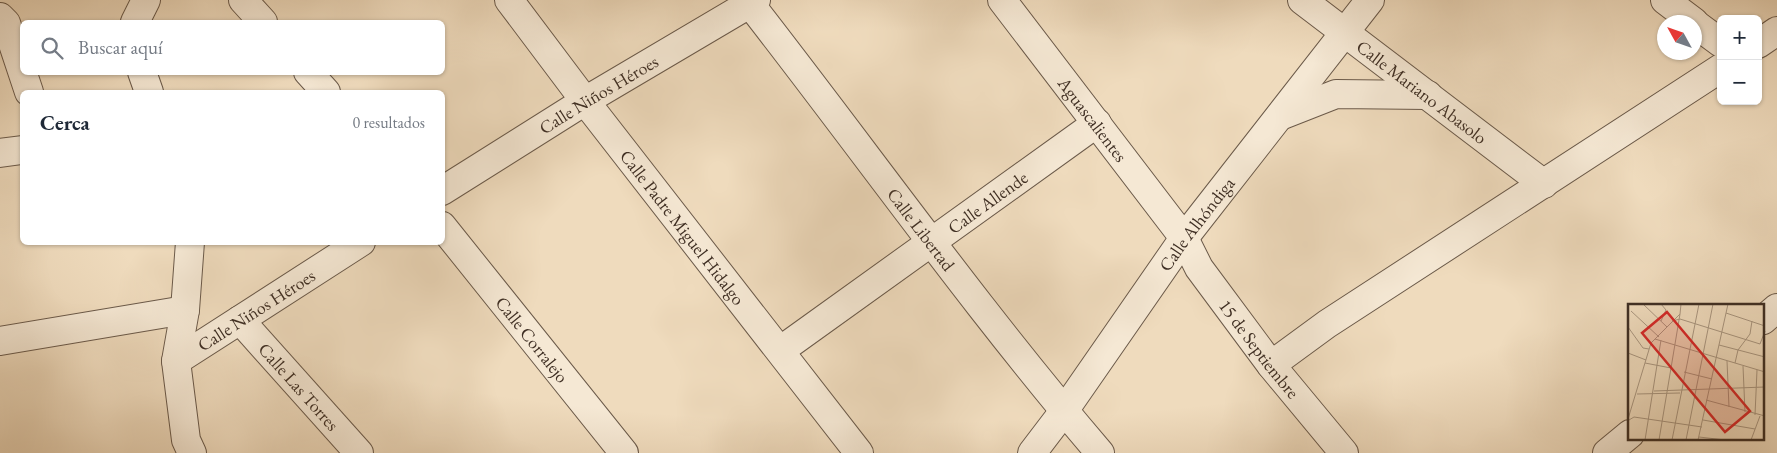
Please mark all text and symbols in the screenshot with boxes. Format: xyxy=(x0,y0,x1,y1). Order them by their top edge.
north arrow xyxy=(1657,15,1702,60)
map controls xyxy=(1717,15,1762,105)
button: + xyxy=(1717,15,1762,60)
search box xyxy=(20,20,445,75)
icon: search xyxy=(38,34,66,62)
street label: Calle Mariano Abasolo xyxy=(1352,34,1492,148)
text: Buscar aquí xyxy=(78,35,163,60)
street label: Calle Niños Héroes xyxy=(534,49,662,139)
button: − xyxy=(1717,60,1762,105)
street label: Aguascalientes xyxy=(1053,71,1133,166)
text: Cerca xyxy=(40,109,90,136)
text: 0 resultados xyxy=(353,112,425,133)
street label: Calle Padre Miguel Hidalgo xyxy=(615,145,751,309)
street label: Calle Allende xyxy=(943,165,1032,238)
street label: Calle Alhóndiga xyxy=(1153,171,1240,275)
street label: Calle Libertad xyxy=(883,183,961,276)
street label: Calle Niños Héroes xyxy=(193,263,319,356)
street label: Calle Corralejo xyxy=(491,291,574,387)
street label: 15 de Septiembre xyxy=(1214,294,1305,403)
inset map xyxy=(1628,304,1764,440)
street label: Calle Las Torres xyxy=(254,338,345,435)

